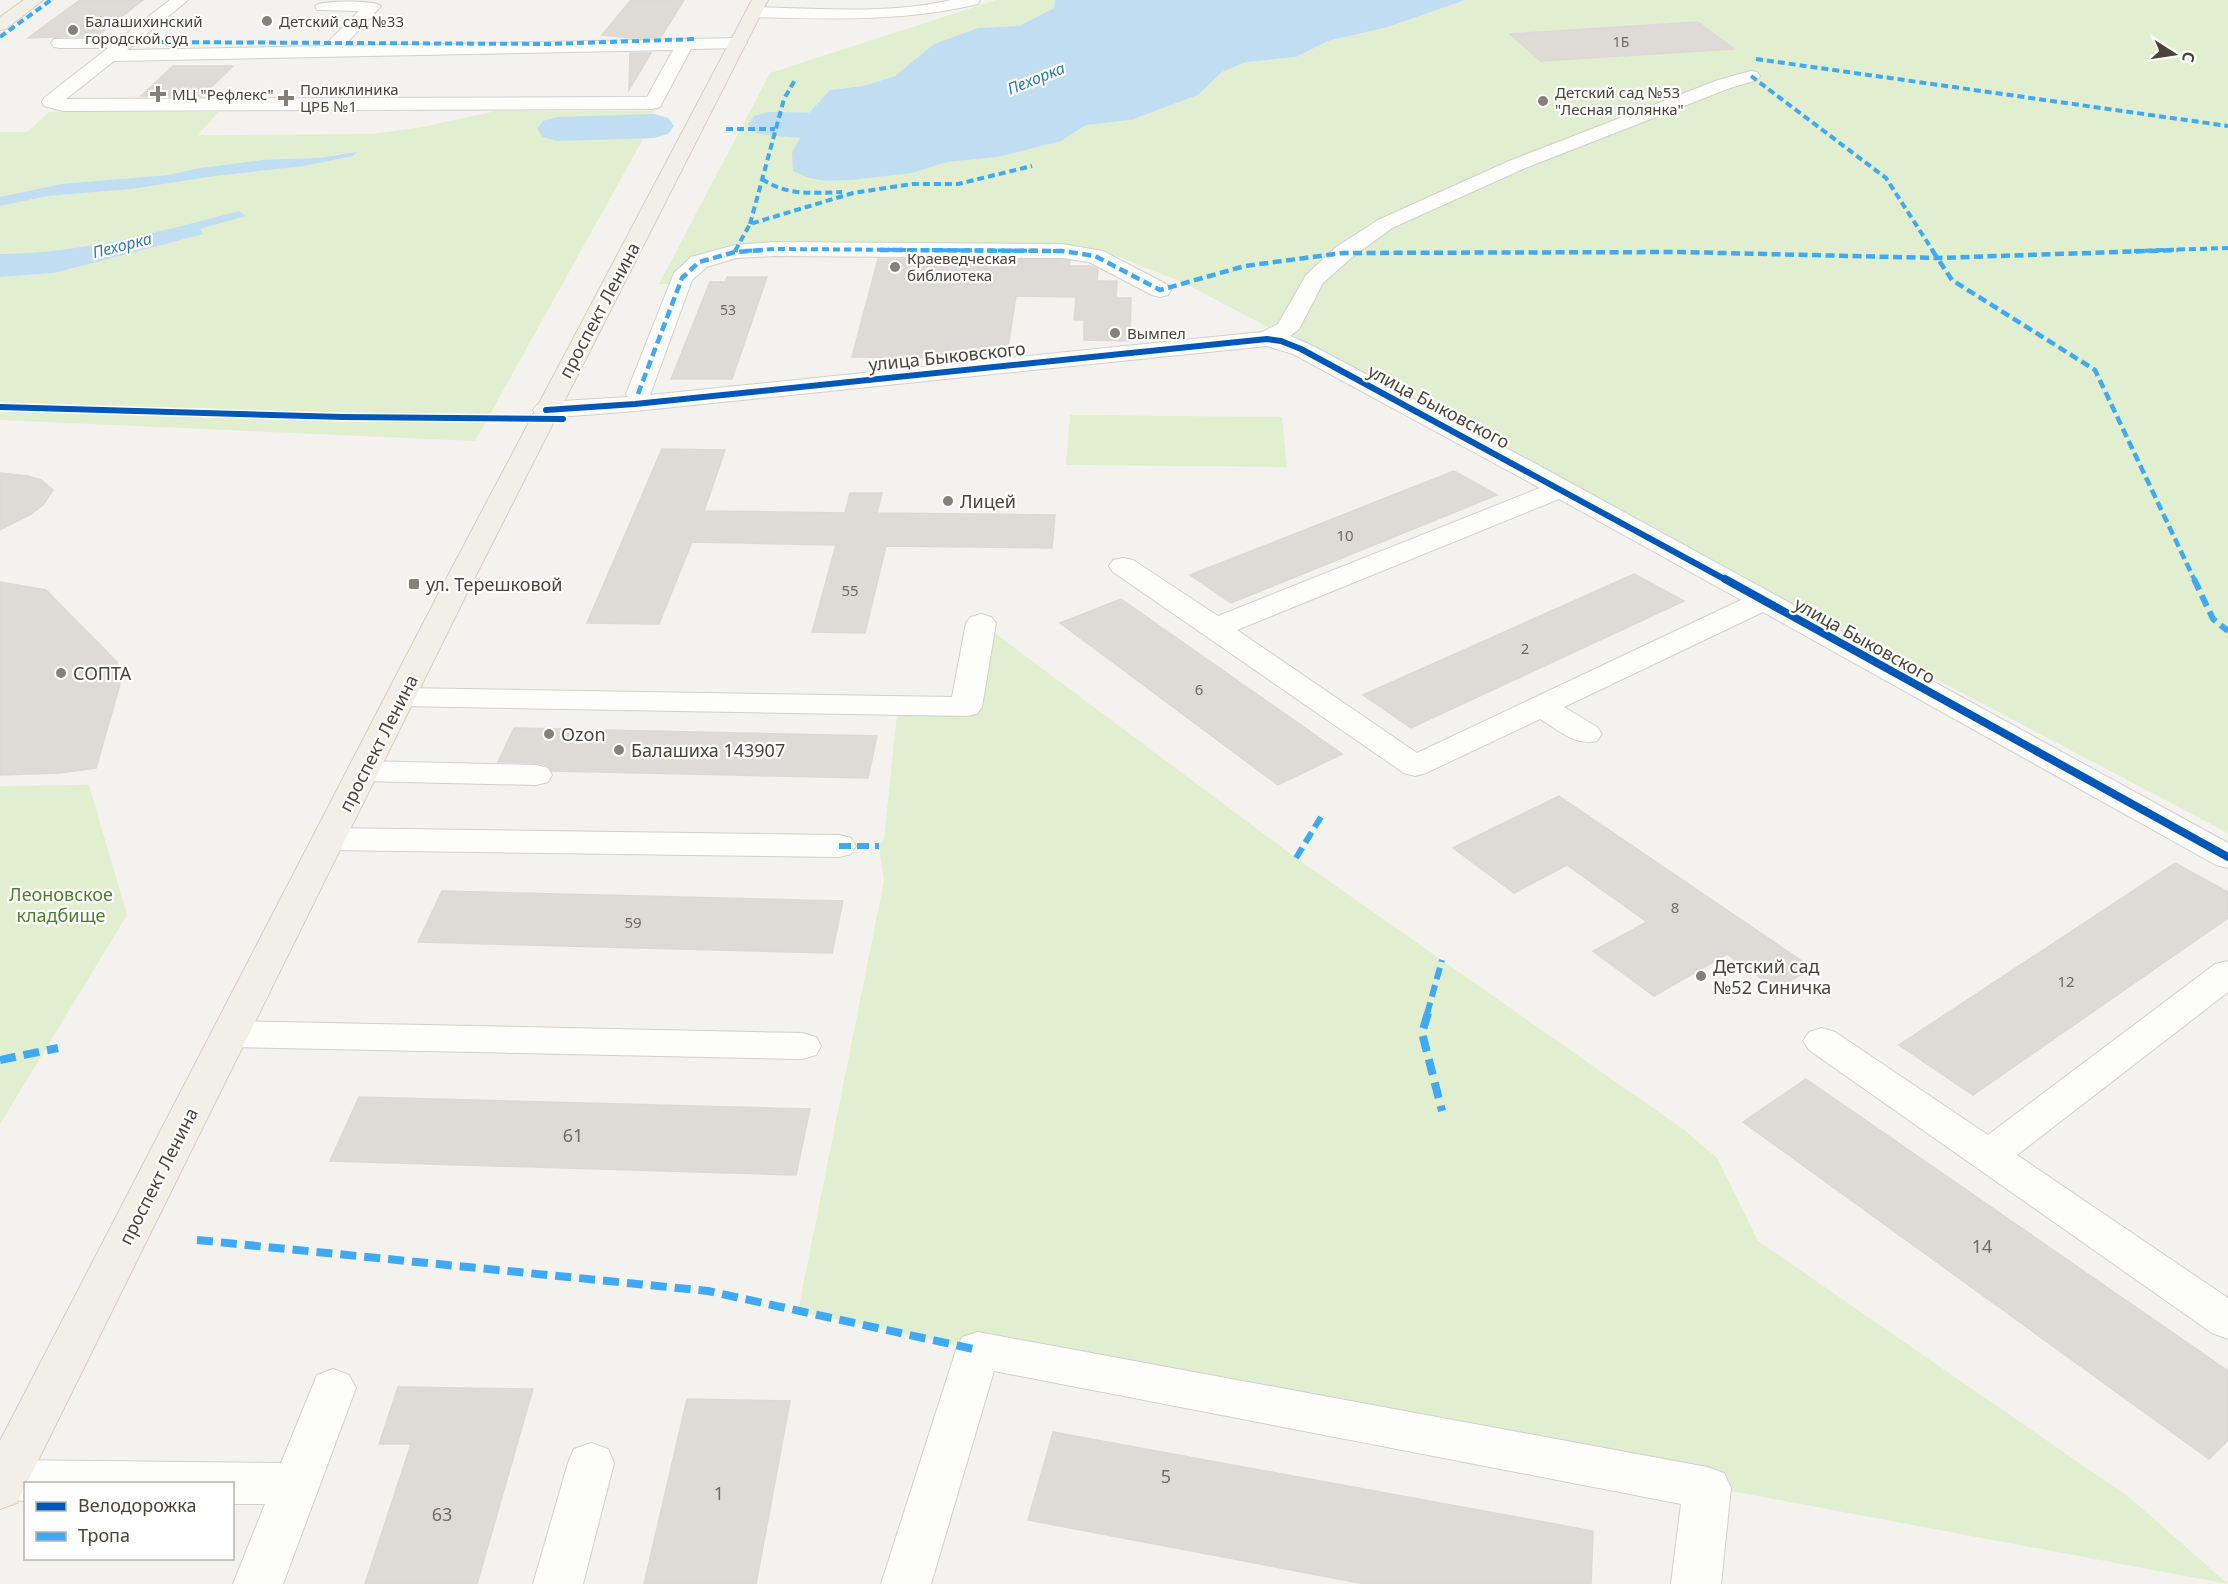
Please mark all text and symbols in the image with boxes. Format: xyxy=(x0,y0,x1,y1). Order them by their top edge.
place label: Балашихинский городской суд xyxy=(85,11,203,48)
place label: Детский сад №33 xyxy=(279,11,404,31)
marker: Детский сад №33 xyxy=(260,14,274,28)
marker: Балашихинский городской суд xyxy=(66,23,80,37)
north arrow xyxy=(2144,24,2204,84)
house number: 1Б xyxy=(1613,32,1629,51)
text: С xyxy=(2177,50,2201,64)
water label: Пехорка xyxy=(1004,56,1068,100)
place label: Поликлиника ЦРБ №1 xyxy=(300,79,399,116)
place label: Детский сад №53 "Лесная полянка" xyxy=(1555,82,1684,119)
place label: МЦ "Рефлекс" xyxy=(172,84,274,104)
marker: МЦ "Рефлекс" xyxy=(149,85,167,103)
marker: Поликлиника ЦРБ №1 xyxy=(277,89,295,107)
marker: Детский сад №53 "Лесная полянка" xyxy=(1536,94,1550,108)
water label: Пехорка xyxy=(90,227,154,263)
street label: проспект Ленина xyxy=(553,238,645,382)
place label: Краеведческая библиотека xyxy=(907,248,1017,285)
marker: Краеведческая библиотека xyxy=(888,260,902,274)
house number: 53 xyxy=(720,300,736,319)
place label: Вымпел xyxy=(1127,323,1186,343)
marker: Вымпел xyxy=(1108,326,1122,340)
street label: улица Быковского xyxy=(867,336,1027,376)
street label: улица Быковского xyxy=(1364,358,1514,454)
place label: Лицей xyxy=(960,489,1016,513)
marker: Лицей xyxy=(941,494,955,508)
house number: 10 xyxy=(1336,525,1354,545)
place label: ул. Терешковой xyxy=(426,572,562,596)
marker: ул. Терешковой xyxy=(407,577,421,591)
house number: 55 xyxy=(841,580,859,600)
street label: улица Быковского xyxy=(1790,591,1940,689)
house number: 2 xyxy=(1521,638,1529,658)
place label: СОПТА xyxy=(73,661,132,685)
marker: СОПТА xyxy=(54,666,68,680)
street label: проспект Ленина xyxy=(333,670,423,816)
house number: 6 xyxy=(1195,679,1203,699)
place label: Ozon xyxy=(561,722,606,746)
marker: Ozon xyxy=(542,727,556,741)
place label: Балашиха 143907 xyxy=(631,738,785,762)
marker: Балашиха 143907 xyxy=(612,743,626,757)
park label: Леоновское кладбище xyxy=(9,882,113,927)
house number: 8 xyxy=(1671,897,1679,917)
house number: 59 xyxy=(624,912,642,932)
place label: Детский сад №52 Синичка xyxy=(1713,954,1831,999)
marker: Детский сад №52 Синичка xyxy=(1694,969,1708,983)
house number: 12 xyxy=(2057,971,2075,991)
street label: проспект Ленина xyxy=(113,1103,203,1249)
house number: 61 xyxy=(563,1123,583,1147)
house number: 14 xyxy=(1972,1234,1992,1258)
house number: 5 xyxy=(1161,1464,1171,1488)
house number: 1 xyxy=(714,1481,724,1505)
legend xyxy=(24,1482,234,1560)
text: Велодорожка xyxy=(78,1493,196,1517)
house number: 63 xyxy=(432,1502,452,1526)
text: Тропа xyxy=(78,1523,130,1547)

